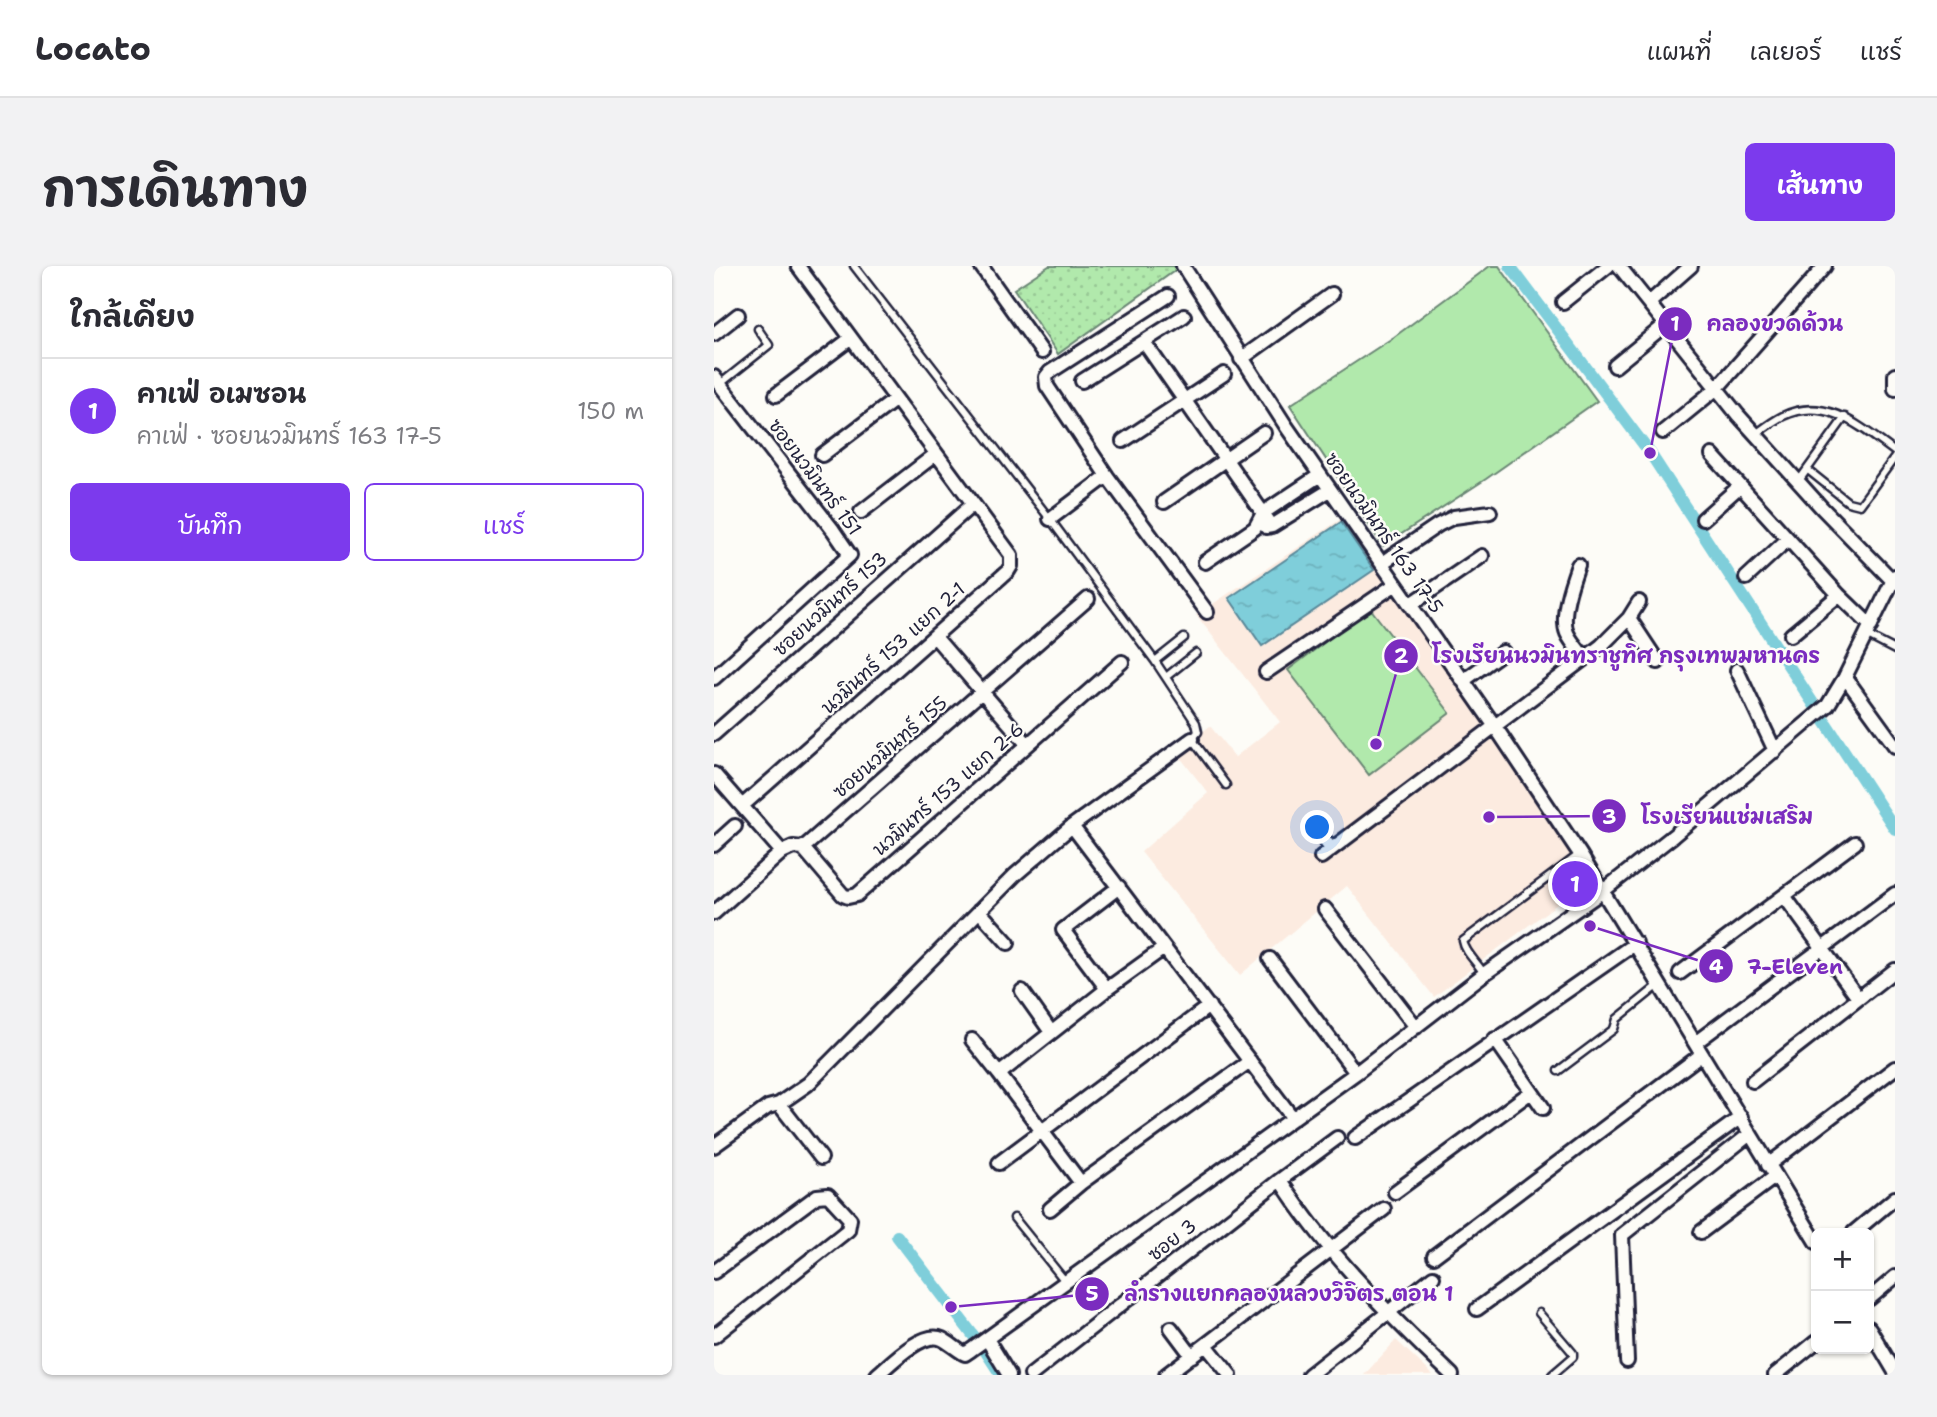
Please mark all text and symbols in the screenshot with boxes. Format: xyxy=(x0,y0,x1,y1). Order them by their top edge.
text: Locato xyxy=(35,26,151,71)
text: แผนที่ xyxy=(1647,36,1712,68)
text: เลเยอร์ xyxy=(1750,36,1822,68)
text: แชร์ xyxy=(1860,36,1902,68)
button: เส้นทาง xyxy=(1745,143,1895,221)
text: การเดินทาง xyxy=(42,156,308,222)
text: ใกล้เคียง xyxy=(70,296,195,337)
callout: คลองขวดด้วน xyxy=(1658,303,1857,345)
text: 1 xyxy=(1670,310,1680,338)
text: คลองขวดด้วน xyxy=(1707,310,1843,338)
text: คาเฟ่ อเมซอน xyxy=(137,376,306,411)
text: 1 xyxy=(88,396,98,426)
text: 150 m xyxy=(577,396,644,426)
street label: ซอยนวมินทร์ 151 xyxy=(763,414,867,540)
text: คาเฟ่ · ซอยนวมินทร์ 163 17-5 xyxy=(137,421,442,451)
street label: ซอยนวมินทร์ 163 17-5 xyxy=(1319,448,1449,618)
button: บันทึก xyxy=(70,483,350,561)
button: แชร์ xyxy=(364,483,644,561)
street label: ซอยนวมินทร์ 153 xyxy=(768,546,892,662)
street label: นวมินทร์ 153 แยก 2-1 xyxy=(816,576,970,720)
callout: โรงเรียนนวมินทราชูทิศ กรุงเทพมหานคร xyxy=(1383,635,1834,677)
text: โรงเรียนนวมินทราชูทิศ กรุงเทพมหานคร xyxy=(1431,641,1820,672)
text: 2 xyxy=(1394,642,1409,670)
street label: ซอยนวมินทร์ 155 xyxy=(827,690,953,804)
street label: นวมินทร์ 153 แยก 2-6 xyxy=(867,716,1029,862)
callout: โรงเรียนแช่มเสริม xyxy=(1592,795,1826,837)
text: โรงเรียนแช่มเสริม xyxy=(1640,802,1813,831)
text: 3 xyxy=(1602,803,1616,831)
your location xyxy=(1300,810,1334,844)
pin: 1 xyxy=(1552,858,1598,910)
callout: 7-Eleven xyxy=(1698,945,1857,987)
text: 4 xyxy=(1709,953,1724,981)
text: 7-Eleven xyxy=(1747,953,1843,981)
street label: ซอย 3 xyxy=(1143,1213,1201,1267)
map controls xyxy=(1811,1228,1874,1354)
button: + xyxy=(1811,1228,1874,1291)
callout: ลำรางแยกคลองหลวงวิจิตร ตอน 1 xyxy=(1075,1273,1467,1315)
text: ลำรางแยกคลองหลวงวิจิตร ตอน 1 xyxy=(1124,1279,1454,1308)
text: 5 xyxy=(1085,1280,1099,1308)
button: − xyxy=(1811,1291,1874,1354)

